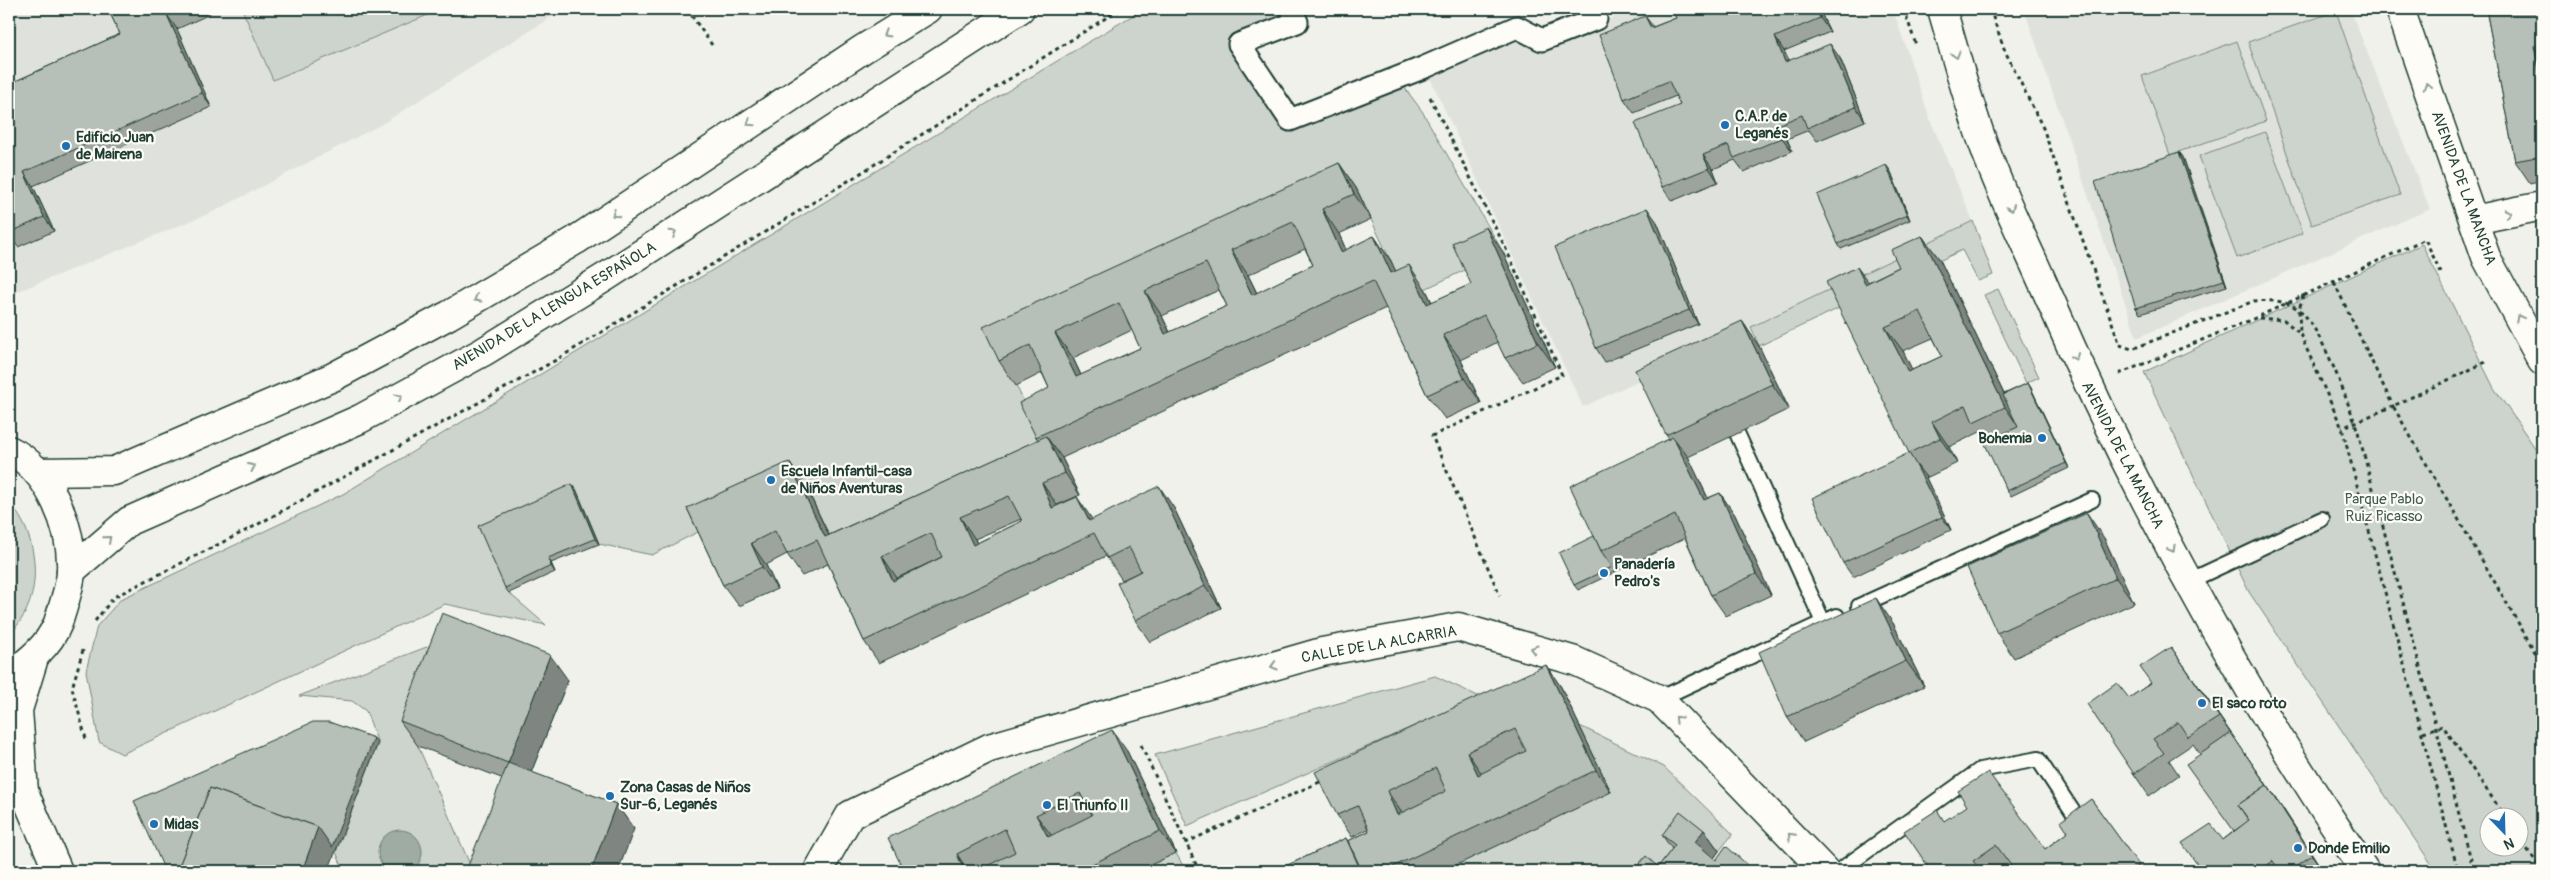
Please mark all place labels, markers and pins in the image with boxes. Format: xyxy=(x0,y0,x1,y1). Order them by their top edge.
place label: C.A.P. de Leganés xyxy=(1735,107,1788,143)
marker: C.A.P. de Leganés xyxy=(1719,119,1731,131)
place label: Edificio Juan de Mairena xyxy=(76,128,154,164)
marker: Edificio Juan de Mairena xyxy=(60,140,72,152)
place label: Bohemia xyxy=(1978,429,2032,448)
marker: Bohemia xyxy=(2036,432,2048,444)
place label: Escuela Infantil-casa de Niños Aventuras xyxy=(781,462,912,498)
marker: Escuela Infantil-casa de Niños Aventuras xyxy=(765,474,777,486)
place label: Panadería Pedro's xyxy=(1614,555,1675,591)
marker: Panadería Pedro's xyxy=(1598,567,1610,579)
place label: El saco roto xyxy=(2212,694,2286,713)
marker: El saco roto xyxy=(2196,697,2208,709)
place label: Zona Casas de Niños Sur-6, Leganés xyxy=(620,778,751,814)
marker: Zona Casas de Niños Sur-6, Leganés xyxy=(604,790,616,802)
place label: El Triunfo II xyxy=(1057,796,1129,815)
marker: El Triunfo II xyxy=(1041,799,1053,811)
place label: Midas xyxy=(164,815,199,834)
marker: Midas xyxy=(148,818,160,830)
place label: Donde Emilio xyxy=(2308,839,2390,858)
marker: Donde Emilio xyxy=(2292,842,2304,854)

